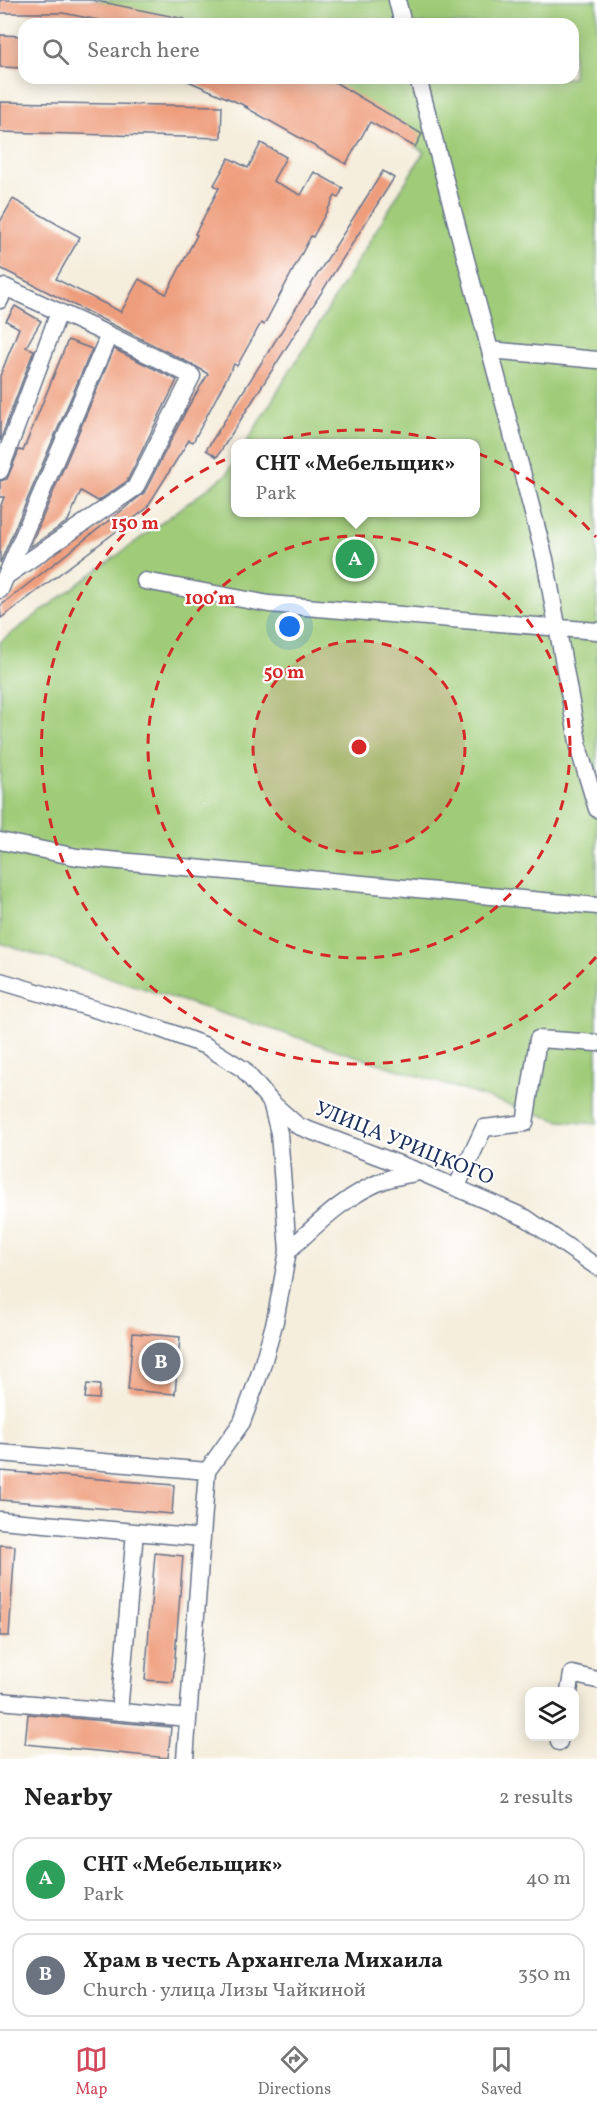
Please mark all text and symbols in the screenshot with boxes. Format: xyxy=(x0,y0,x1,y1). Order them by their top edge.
search box xyxy=(18,18,579,84)
icon: search xyxy=(39,35,72,68)
text: Search here xyxy=(87,36,200,67)
popup xyxy=(231,439,480,517)
text: СНТ «Мебельщик» xyxy=(256,449,455,480)
text: Park xyxy=(256,480,296,508)
text: 150 m xyxy=(111,512,159,537)
pin: A xyxy=(336,536,374,582)
text: 100 m xyxy=(185,587,235,612)
your location xyxy=(275,612,304,641)
text: 50 m xyxy=(264,661,304,686)
centre of rings xyxy=(349,737,369,757)
street label: УЛИЦА УРИЦКОГО xyxy=(310,1095,498,1193)
pin: B xyxy=(142,1340,180,1384)
map controls xyxy=(525,1687,579,1741)
button: layers xyxy=(525,1687,579,1741)
text: Nearby xyxy=(24,1780,113,1816)
text: 2 results xyxy=(499,1784,573,1812)
text: СНТ «Мебельщик» xyxy=(83,1850,283,1881)
text: A xyxy=(38,1865,53,1893)
text: 40 m xyxy=(526,1865,571,1893)
text: Park xyxy=(83,1881,124,1909)
text: Храм в честь Архангела Михаила xyxy=(83,1946,443,1977)
text: B xyxy=(39,1961,52,1989)
text: 350 m xyxy=(518,1961,571,1989)
text: Church · улица Лизы Чайкиной xyxy=(83,1977,366,2005)
tab: Map xyxy=(75,2043,108,2101)
tab: Directions xyxy=(258,2043,331,2101)
tab: Saved xyxy=(481,2043,522,2101)

